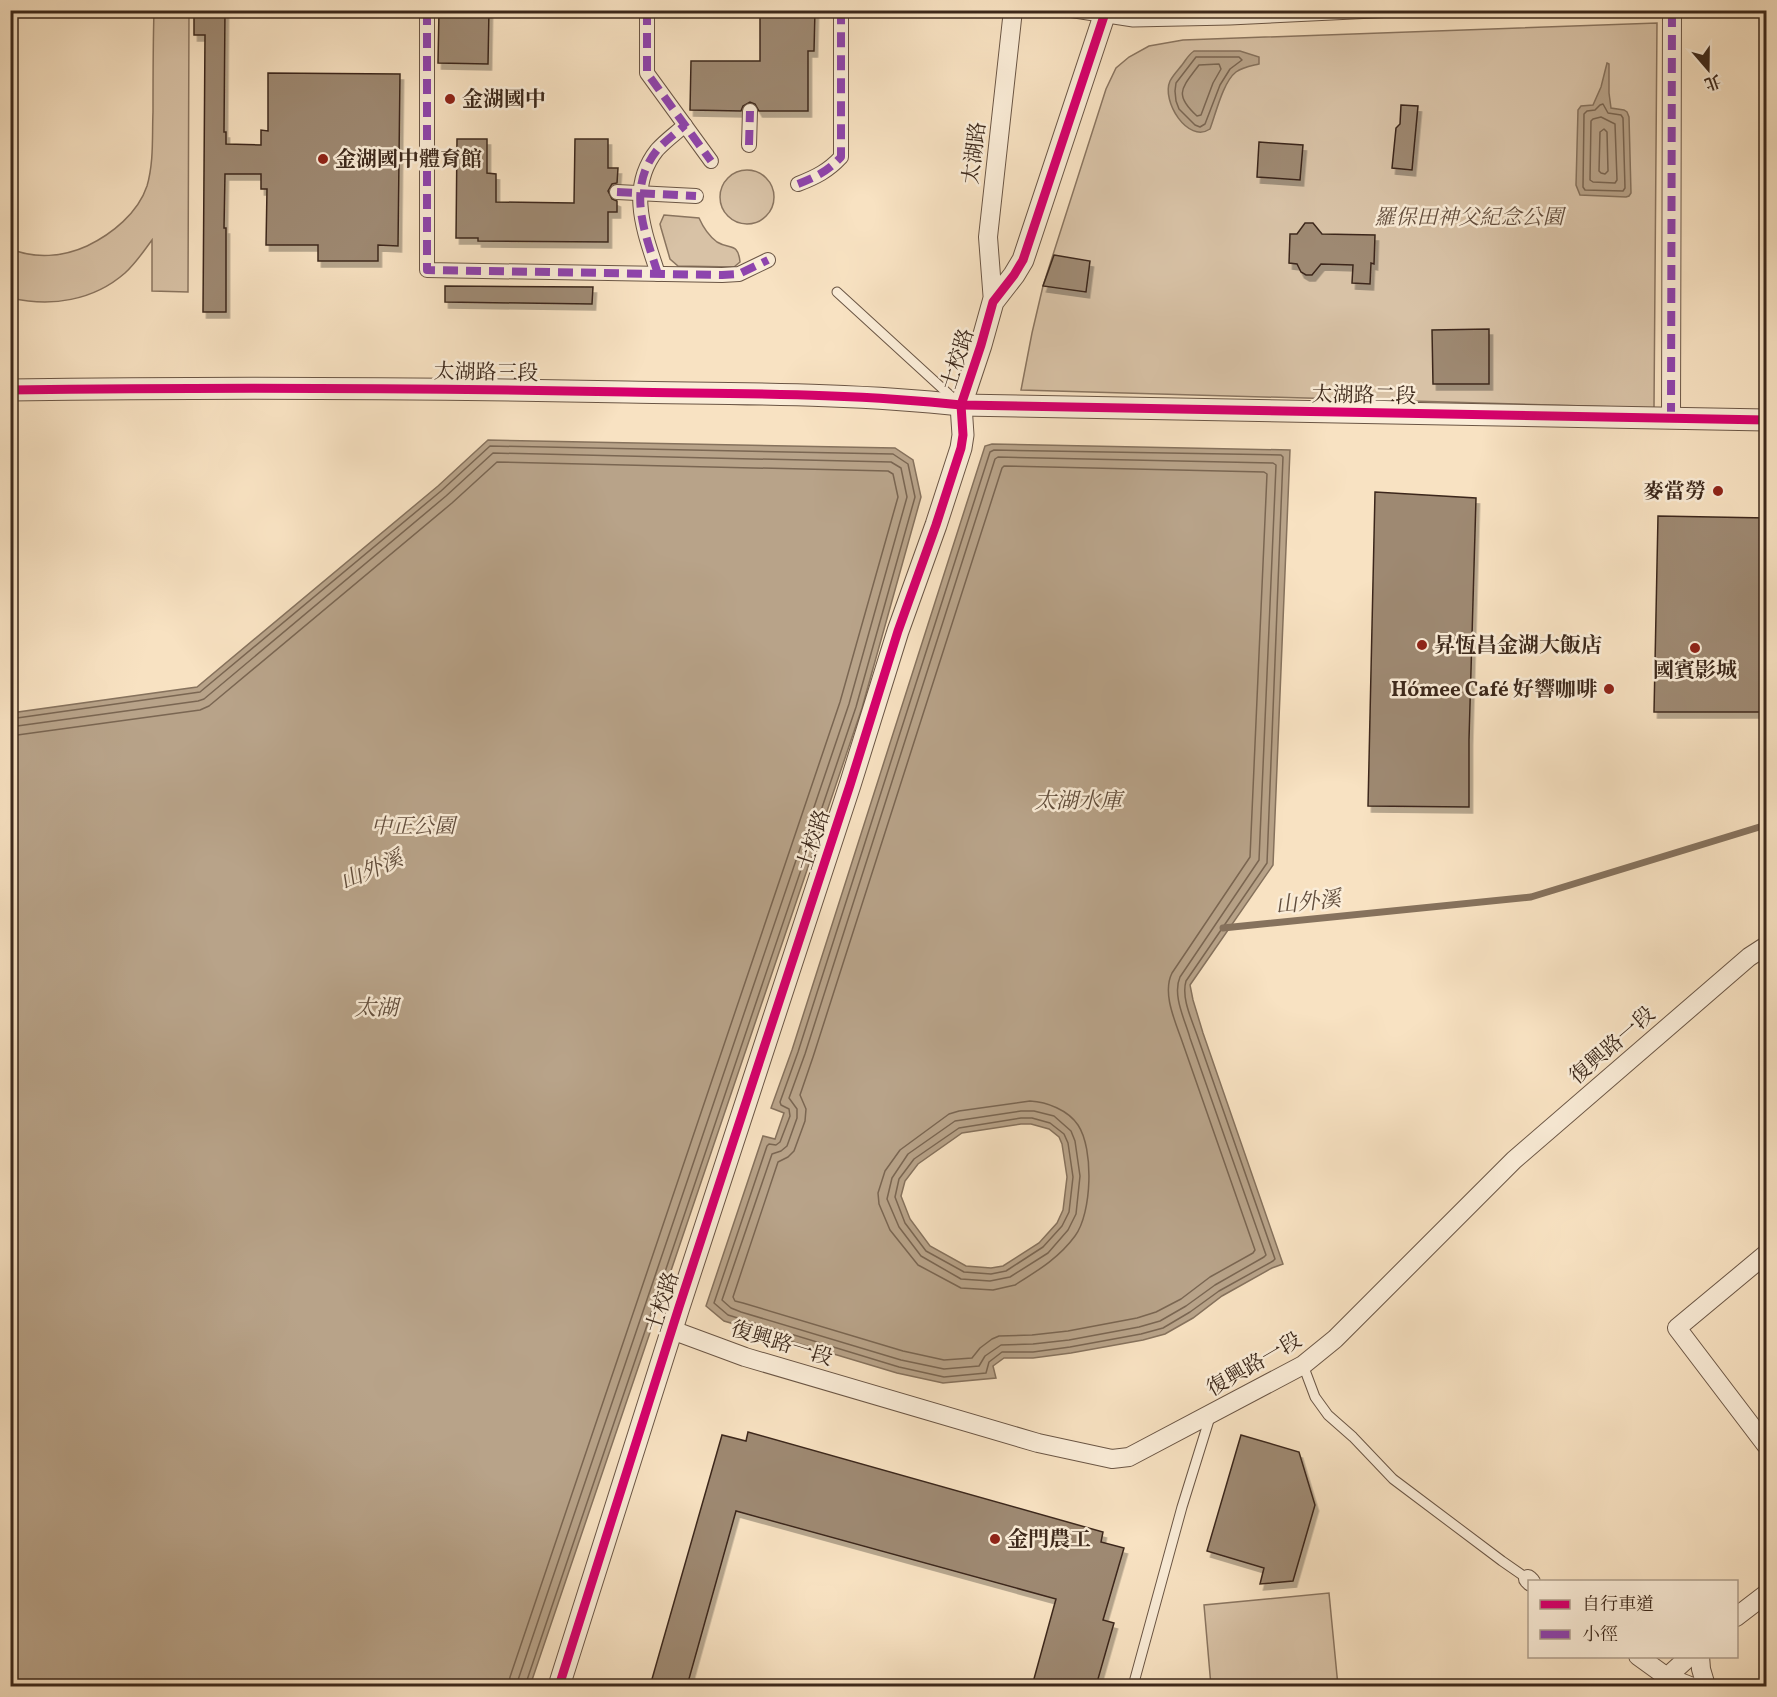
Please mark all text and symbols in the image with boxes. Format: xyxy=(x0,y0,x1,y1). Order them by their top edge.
north arrow xyxy=(1678,39,1738,99)
text: 北 xyxy=(1701,68,1724,94)
place label: 金湖國中 xyxy=(462,86,546,115)
marker: 金湖國中 xyxy=(443,92,457,106)
street label: 太湖路 xyxy=(957,120,994,186)
place label: 金湖國中體育館 xyxy=(335,146,482,175)
marker: 金湖國中體育館 xyxy=(316,152,330,166)
park label: 羅保田神父紀念公園 xyxy=(1375,204,1566,233)
street label: 士校路 xyxy=(935,325,982,394)
street label: 太湖路三段 xyxy=(433,358,539,389)
street label: 太湖路二段 xyxy=(1311,381,1417,412)
place label: 麥當勞 xyxy=(1643,478,1706,507)
marker: 麥當勞 xyxy=(1711,484,1725,498)
place label: 昇恆昌金湖大飯店 xyxy=(1434,632,1602,661)
marker: 昇恆昌金湖大飯店 xyxy=(1415,638,1429,652)
marker: 國賓影城 xyxy=(1688,641,1702,655)
place label: 國賓影城 xyxy=(1653,657,1737,686)
place label: Hómee Café 好響咖啡 xyxy=(1391,676,1598,705)
marker: Hómee Café 好響咖啡 xyxy=(1602,682,1616,696)
water label: 太湖水庫 xyxy=(1034,787,1125,818)
street label: 士校路 xyxy=(791,806,838,875)
park label: 中正公園 xyxy=(371,813,458,842)
water label: 山外溪 xyxy=(336,843,410,898)
water label: 山外溪 xyxy=(1274,884,1345,922)
water label: 太湖 xyxy=(354,994,402,1025)
street label: 復興路一段 xyxy=(1564,1001,1662,1092)
street label: 士校路 xyxy=(640,1268,687,1337)
street label: 復興路一段 xyxy=(727,1315,836,1374)
street label: 復興路一段 xyxy=(1202,1326,1307,1404)
place label: 金門農工 xyxy=(1007,1526,1091,1555)
marker: 金門農工 xyxy=(988,1532,1002,1546)
legend xyxy=(1528,1580,1738,1658)
text: 自行車道 xyxy=(1582,1593,1654,1618)
text: 小徑 xyxy=(1582,1623,1618,1648)

